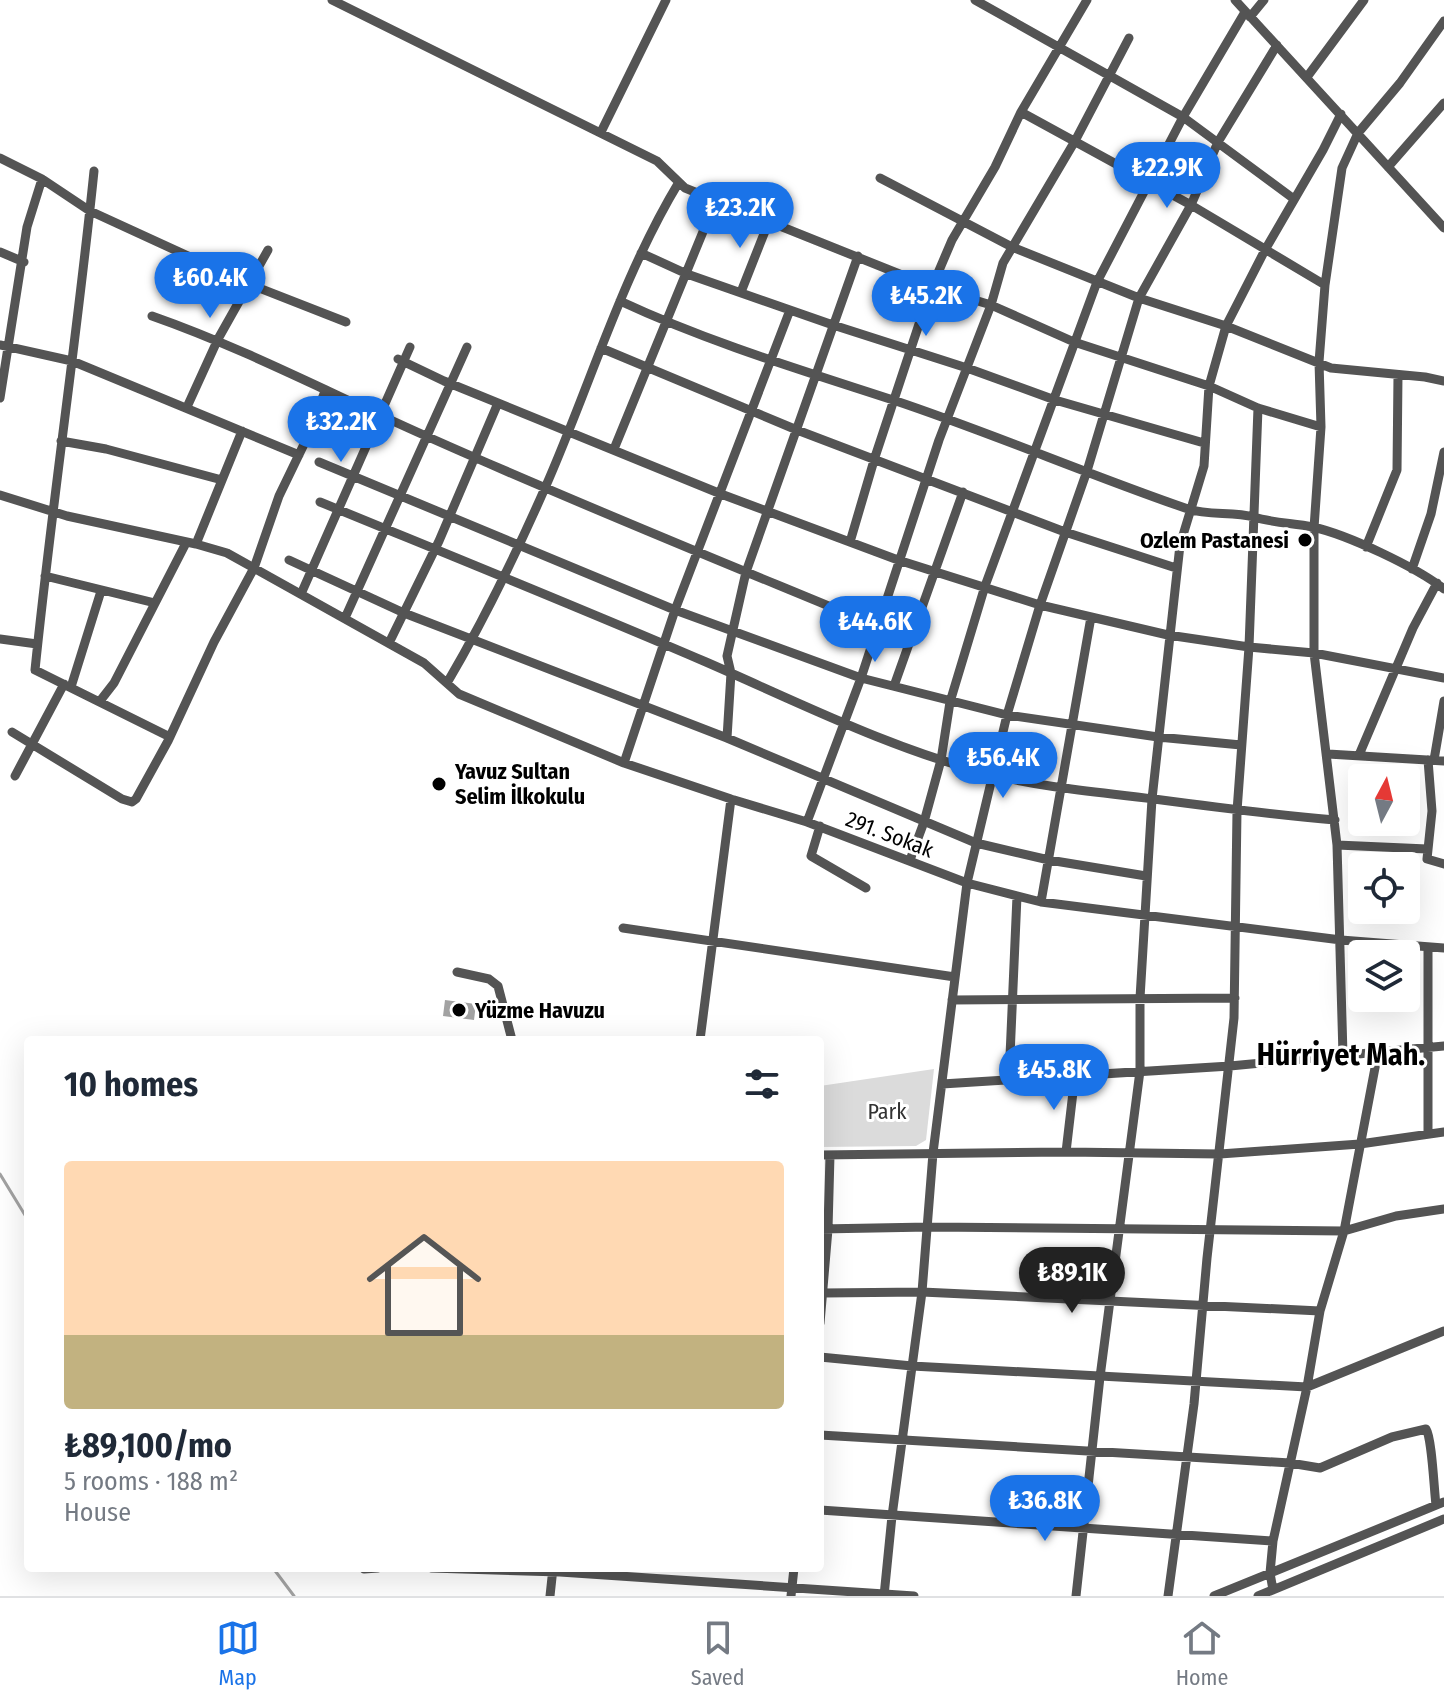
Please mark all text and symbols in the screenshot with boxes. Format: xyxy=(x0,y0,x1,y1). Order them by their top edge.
pin: ₺22.9K xyxy=(1102,142,1232,210)
text: ₺22.9K xyxy=(1131,152,1203,183)
pin: ₺23.2K xyxy=(675,182,805,250)
text: ₺23.2K xyxy=(705,192,775,223)
pin: ₺60.4K xyxy=(145,252,275,320)
text: ₺60.4K xyxy=(172,262,248,293)
pin: ₺45.2K xyxy=(861,270,991,338)
text: ₺45.2K xyxy=(890,280,962,311)
pin: ₺32.2K xyxy=(276,396,406,464)
text: ₺32.2K xyxy=(306,406,376,437)
place label: Ozlem Pastanesi xyxy=(1140,527,1289,554)
marker: Ozlem Pastanesi xyxy=(1296,531,1314,549)
pin: ₺44.6K xyxy=(810,596,940,664)
text: ₺44.6K xyxy=(838,606,912,637)
pin: ₺56.4K xyxy=(938,732,1068,800)
text: ₺56.4K xyxy=(966,742,1040,773)
place label: Yavuz Sultan Selim İlkokulu xyxy=(454,758,585,810)
north arrow xyxy=(1348,764,1420,836)
map controls xyxy=(1348,764,1420,1012)
marker: Yavuz Sultan Selim İlkokulu xyxy=(430,775,448,793)
street label: 291. Sokak xyxy=(842,805,938,864)
button: locate xyxy=(1348,852,1420,924)
button: layers xyxy=(1348,940,1420,1012)
place label: Yüzme Havuzu xyxy=(474,997,605,1024)
marker: Yüzme Havuzu xyxy=(450,1001,468,1019)
district label: Hürriyet Mah. xyxy=(1257,1037,1425,1073)
pin: ₺45.8K xyxy=(989,1044,1119,1112)
text: ₺45.8K xyxy=(1017,1054,1091,1085)
icon: filters xyxy=(740,1062,784,1106)
text: 10 homes xyxy=(64,1064,198,1105)
park label: Park xyxy=(867,1098,907,1125)
icon: home xyxy=(352,1213,496,1357)
pin: ₺89.1K xyxy=(1007,1247,1137,1315)
text: ₺89.1K xyxy=(1037,1257,1107,1288)
text: ₺89,100/mo xyxy=(64,1425,232,1466)
text: 5 rooms · 188 m² xyxy=(64,1466,238,1497)
pin: ₺36.8K xyxy=(980,1475,1110,1543)
text: ₺36.8K xyxy=(1008,1485,1082,1516)
text: House xyxy=(64,1497,131,1528)
tab: Map xyxy=(216,1616,260,1691)
tab: Saved xyxy=(691,1616,745,1691)
tab: Home xyxy=(1176,1616,1228,1691)

